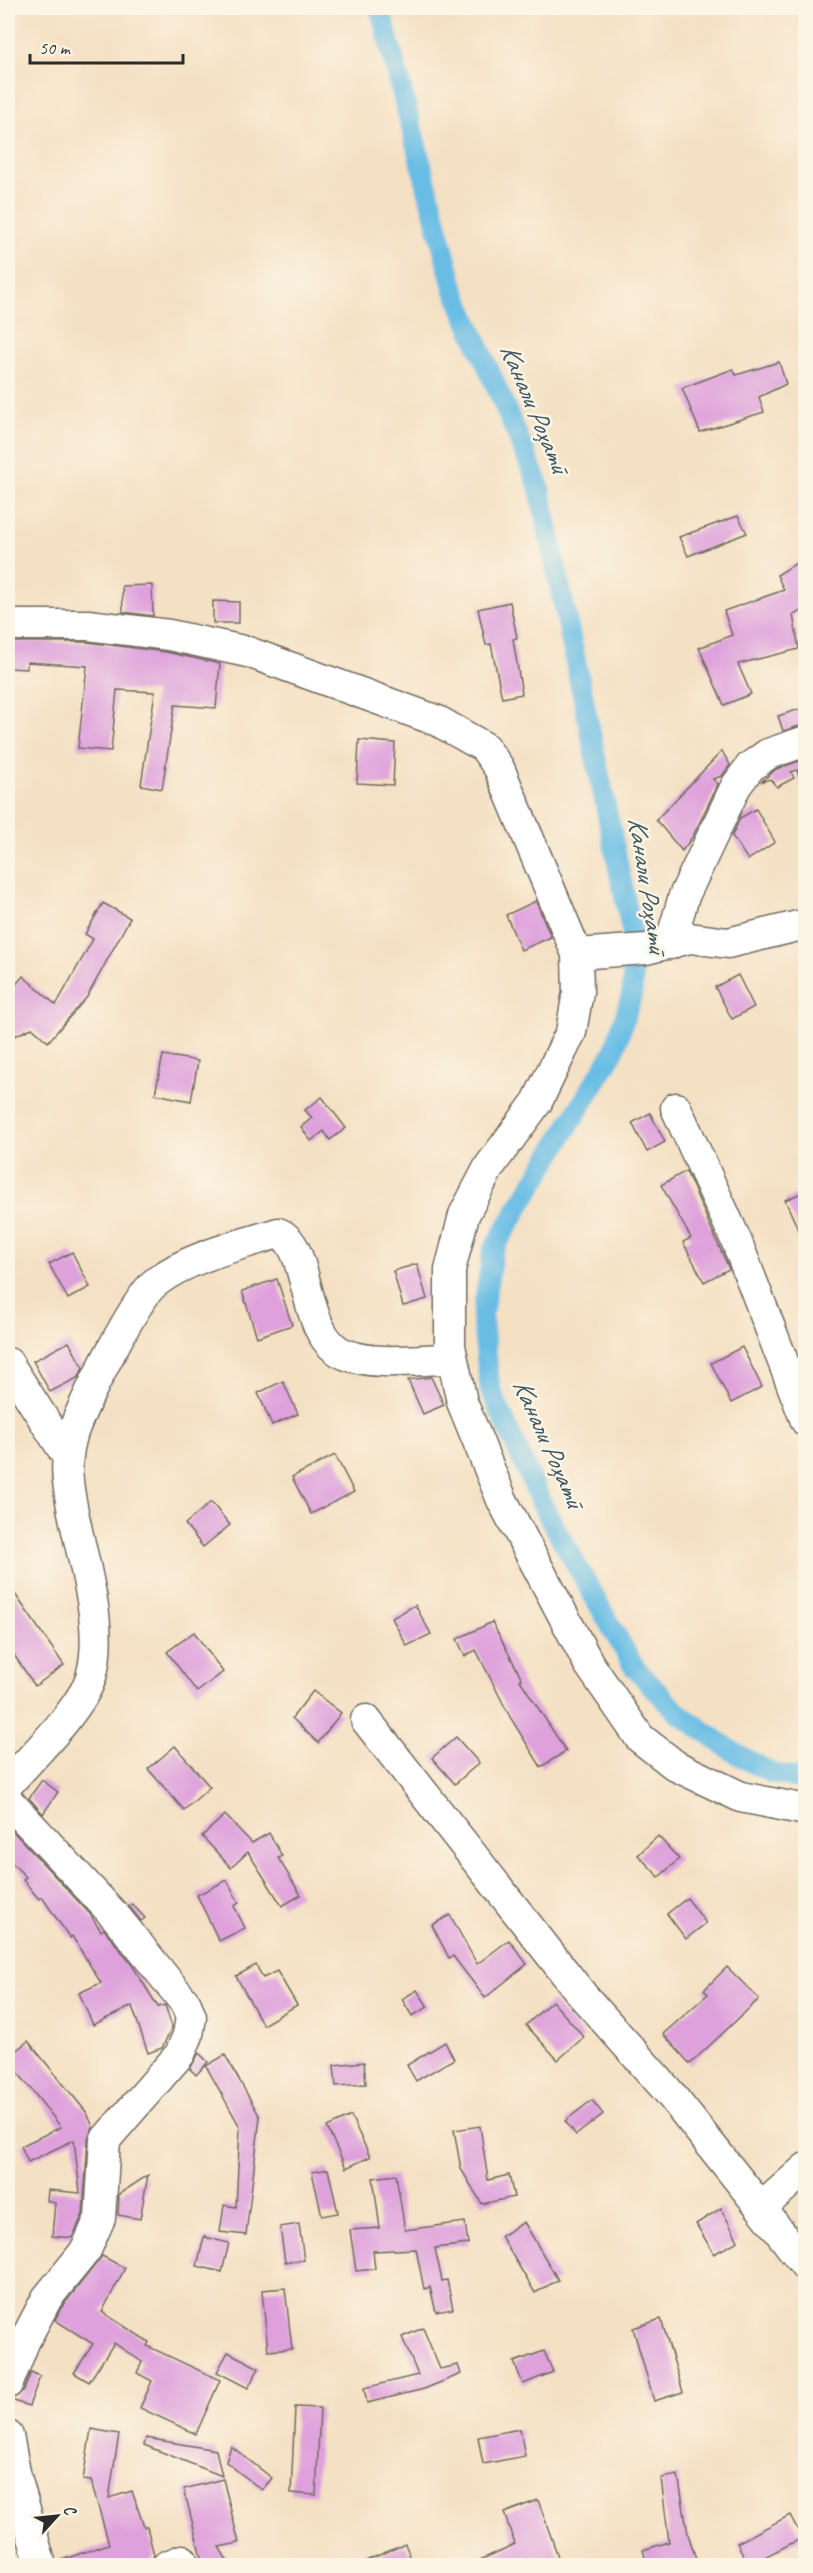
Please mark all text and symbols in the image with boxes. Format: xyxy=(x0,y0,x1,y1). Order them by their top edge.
scale bar xyxy=(30,27,183,65)
text: 50 m xyxy=(39,37,72,59)
water label: Канали Роҳатӣ xyxy=(492,338,580,483)
water label: Канали Роҳатӣ xyxy=(620,814,676,961)
water label: Канали Роҳатӣ xyxy=(506,1373,595,1518)
north arrow xyxy=(27,2486,87,2546)
text: С xyxy=(59,2502,81,2520)

